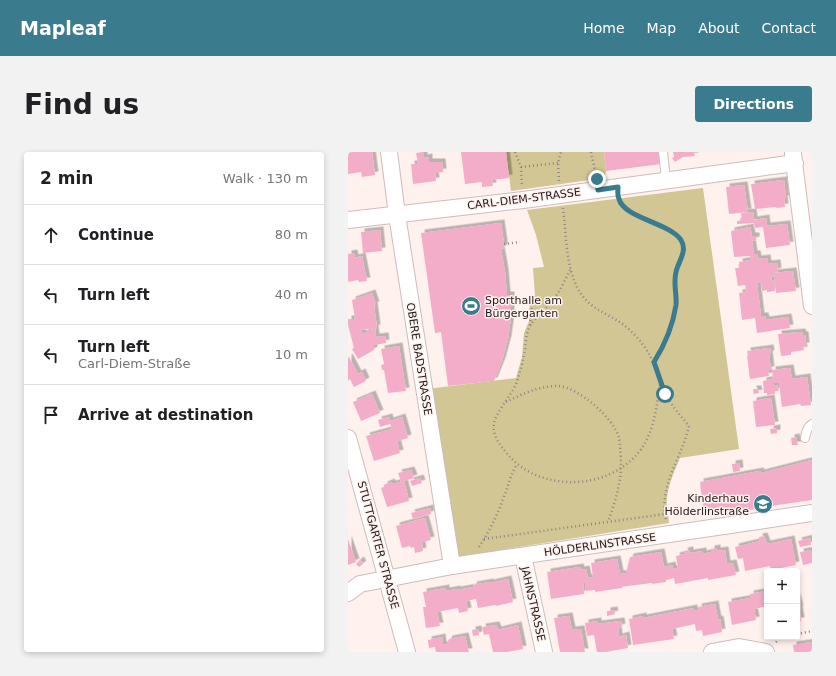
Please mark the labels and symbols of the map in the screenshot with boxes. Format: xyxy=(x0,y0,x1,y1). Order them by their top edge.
route end xyxy=(588,170,606,188)
street label: CARL-DIEM-STRASSE xyxy=(467,186,582,212)
place label: Sporthalle am Bürgergarten xyxy=(485,294,562,320)
sports icon: Sporthalle am Bürgergarten xyxy=(460,295,482,317)
street label: OBERE BADSTRASSE xyxy=(404,302,434,416)
route start xyxy=(656,385,674,403)
street label: STUTTGARTER STRASSE xyxy=(355,480,401,610)
place label: Kinderhaus Hölderlinstraße xyxy=(665,492,749,518)
school or university icon: Kinderhaus Hölderlinstraße xyxy=(752,493,774,515)
street label: HÖLDERLINSTRASSE xyxy=(543,531,657,559)
street label: JAHNSTRASSE xyxy=(518,564,548,643)

